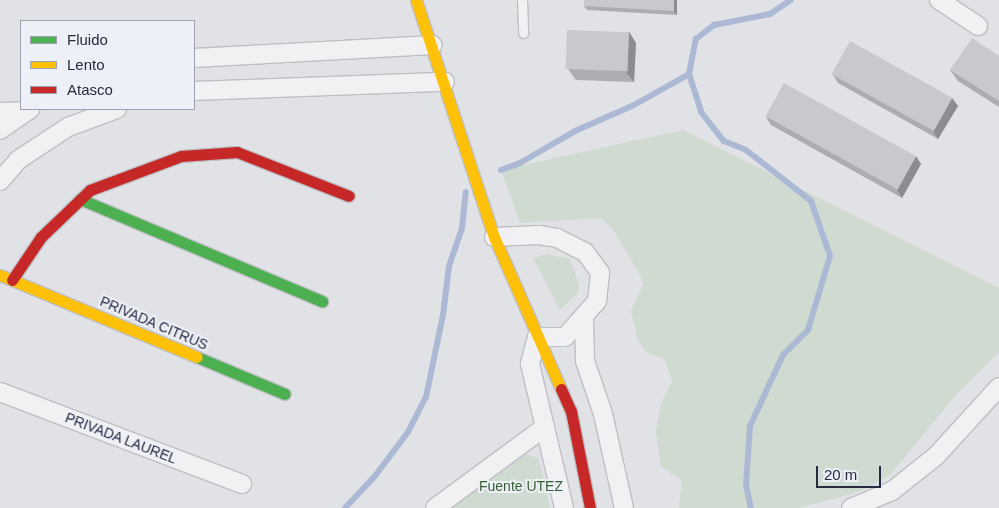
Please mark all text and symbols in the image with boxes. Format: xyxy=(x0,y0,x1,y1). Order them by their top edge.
legend xyxy=(20,20,195,110)
text: Fluido xyxy=(67,31,108,48)
text: Lento xyxy=(67,56,105,73)
text: Atasco xyxy=(67,81,113,98)
street label: PRIVADA CITRUS xyxy=(97,293,211,353)
street label: PRIVADA LAUREL xyxy=(63,409,179,467)
scale bar xyxy=(819,456,884,488)
text: 20 m xyxy=(824,466,857,483)
park label: Fuente UTEZ xyxy=(479,478,563,494)

